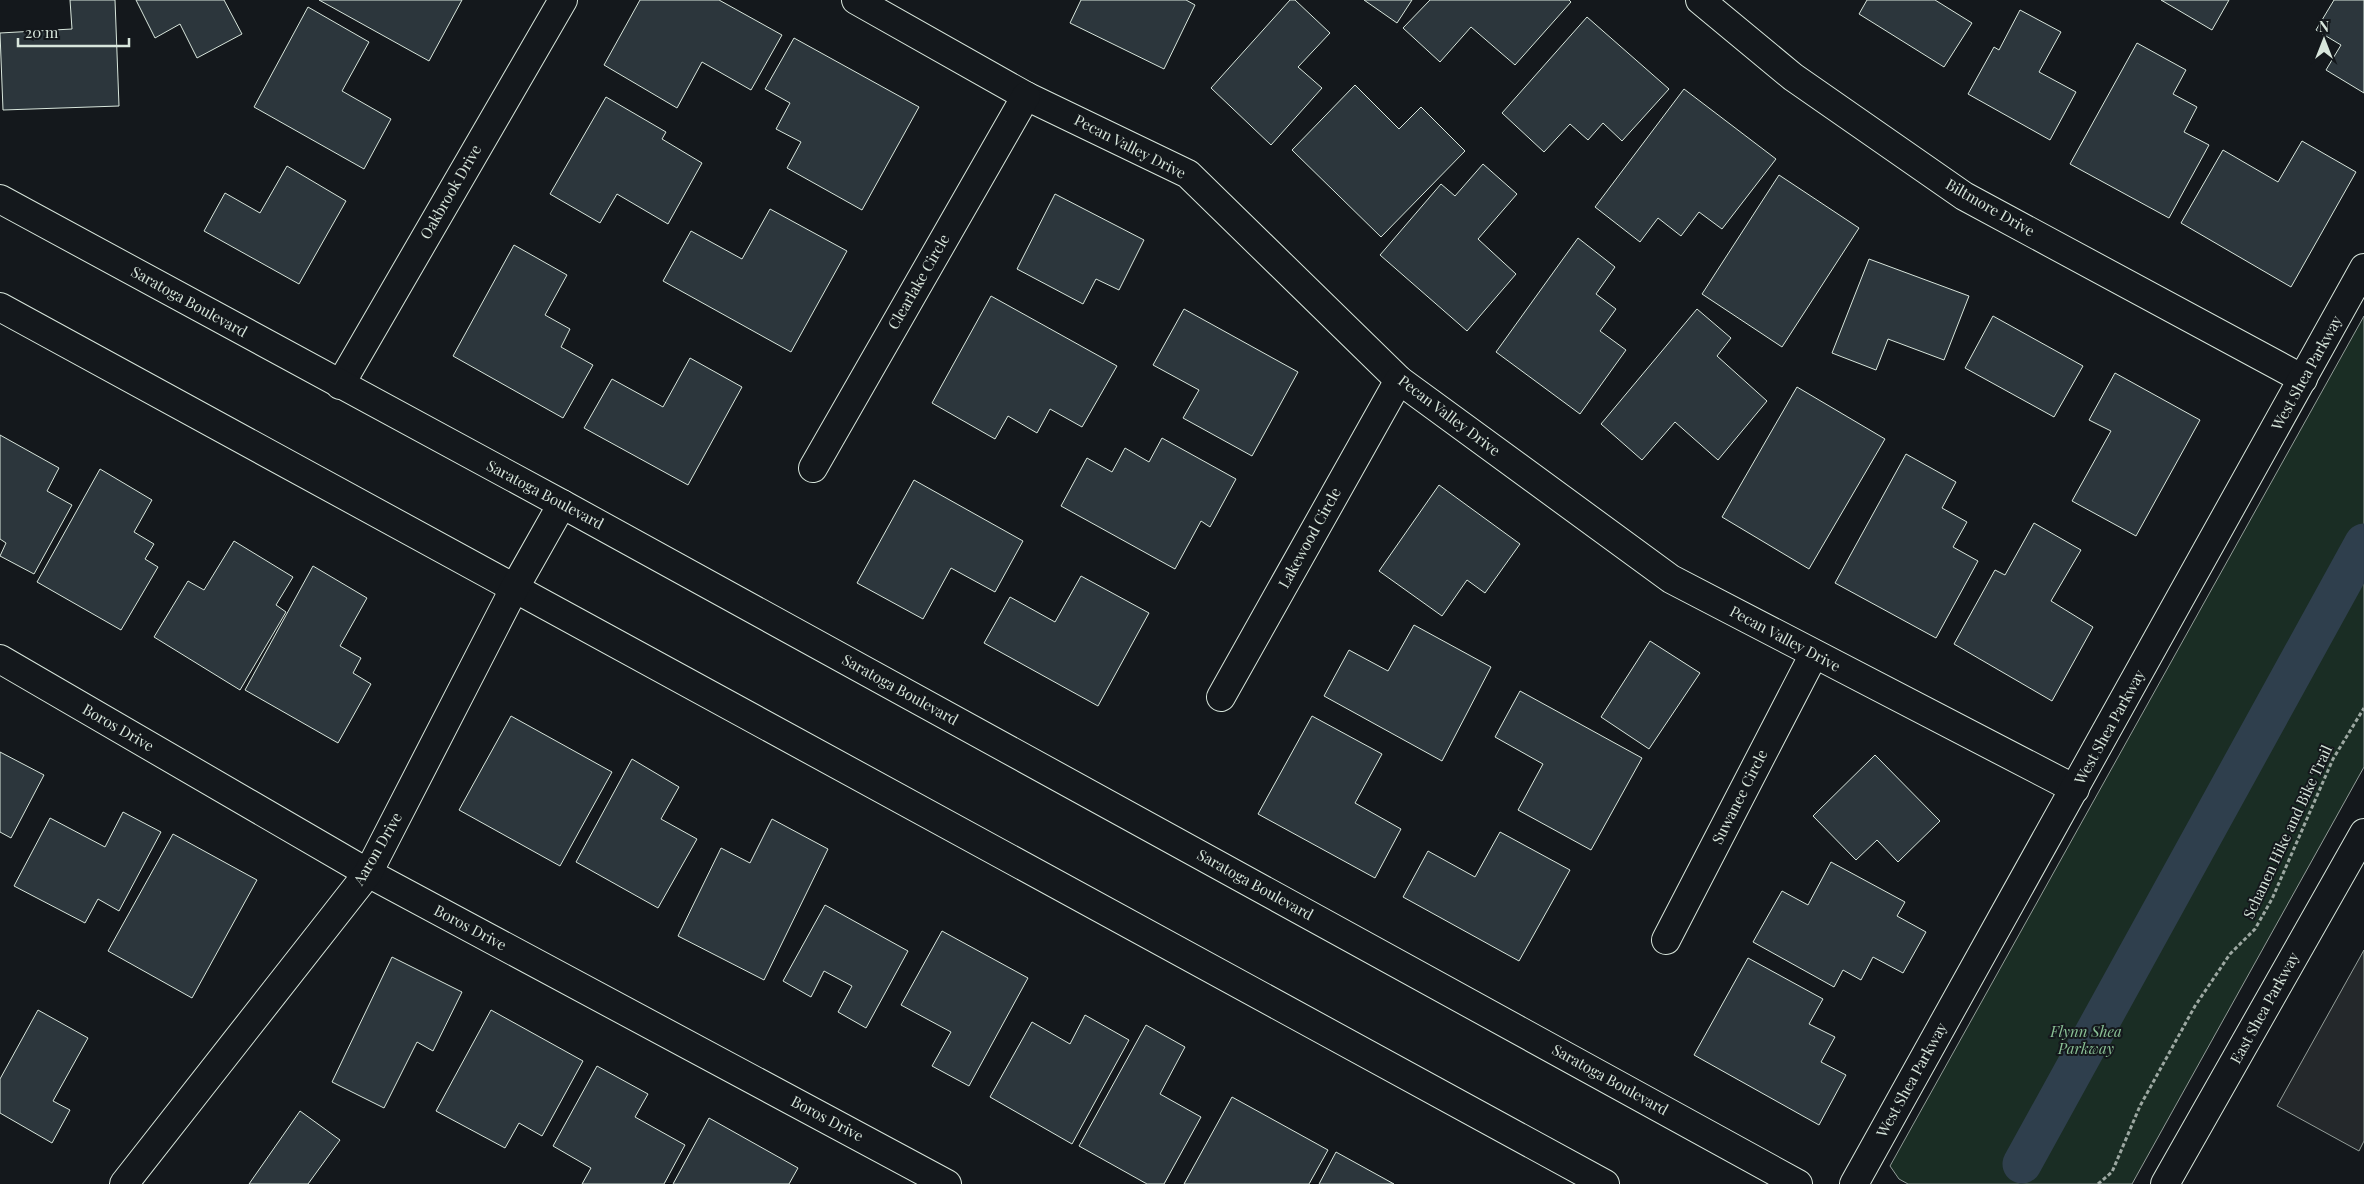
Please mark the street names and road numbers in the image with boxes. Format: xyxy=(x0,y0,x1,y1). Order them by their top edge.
street label: Pecan Valley Drive xyxy=(1071,109,1190,183)
street label: Oakbrook Drive xyxy=(415,141,485,242)
street label: Biltmore Drive xyxy=(1943,174,2038,241)
street label: Clearlake Circle xyxy=(883,230,954,333)
street label: Saratoga Boulevard xyxy=(128,261,251,341)
street label: West Shea Parkway xyxy=(2266,311,2346,434)
street label: Pecan Valley Drive xyxy=(1395,370,1505,460)
street label: Saratoga Boulevard xyxy=(483,455,608,534)
street label: Lakewood Circle xyxy=(1273,484,1345,591)
street label: Pecan Valley Drive xyxy=(1727,600,1844,676)
street label: Saratoga Boulevard xyxy=(839,649,962,729)
street label: West Shea Parkway xyxy=(2069,665,2149,788)
street label: Boros Drive xyxy=(79,699,158,756)
street label: Schanen Hike and Bike Trail xyxy=(2238,742,2336,922)
street label: Suwanee Circle xyxy=(1707,746,1772,847)
street label: Aaron Drive xyxy=(348,808,406,889)
street label: Saratoga Boulevard xyxy=(1194,844,1317,924)
street label: Boros Drive xyxy=(431,900,510,955)
street label: East Shea Parkway xyxy=(2225,948,2303,1067)
street label: West Shea Parkway xyxy=(1871,1018,1951,1141)
street label: Saratoga Boulevard xyxy=(1549,1039,1672,1119)
street label: Boros Drive xyxy=(788,1091,867,1146)

